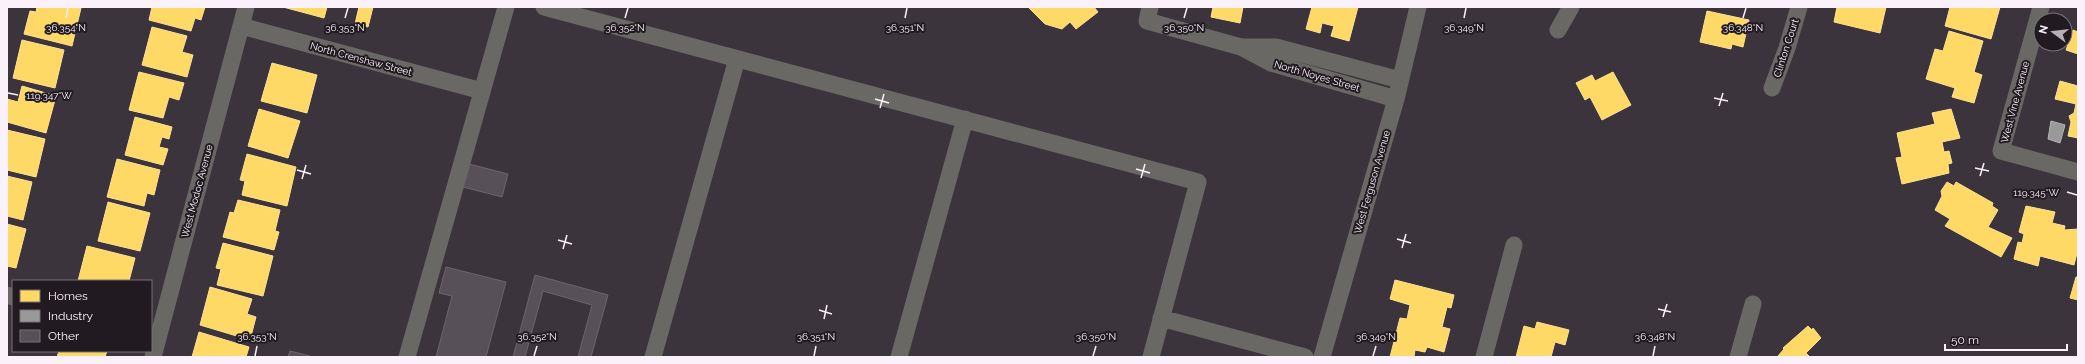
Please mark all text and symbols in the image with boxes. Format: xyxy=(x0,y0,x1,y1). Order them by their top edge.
north arrow xyxy=(2033,12,2073,52)
street label: Clinton Court xyxy=(1771,17,1801,79)
text: 36.354°N xyxy=(46,22,86,33)
text: 36.353°N xyxy=(325,22,365,33)
text: 36.352°N xyxy=(605,22,645,33)
text: 36.351°N xyxy=(886,22,924,33)
text: 36.350°N xyxy=(1164,22,1204,33)
text: 36.349°N xyxy=(1444,22,1484,33)
text: 36.348°N xyxy=(1723,22,1763,33)
text: N xyxy=(2036,24,2051,35)
street label: North Crenshaw Street xyxy=(309,40,414,78)
street label: North Noyes Street xyxy=(1273,59,1362,94)
street label: West Vine Avenue xyxy=(1999,60,2031,144)
text: 119.347°W xyxy=(26,90,72,101)
street label: West Ferguson Avenue xyxy=(1352,129,1392,235)
street label: West Modoc Avenue xyxy=(179,143,215,239)
text: 119.345°W xyxy=(2013,187,2059,198)
legend xyxy=(12,280,152,352)
text: Homes xyxy=(48,289,88,303)
text: Industry xyxy=(48,309,94,323)
scale bar xyxy=(1945,326,2067,352)
text: Other xyxy=(48,329,80,343)
text: 36.353°N xyxy=(237,331,277,342)
text: 36.352°N xyxy=(517,331,557,342)
text: 36.351°N xyxy=(797,331,835,342)
text: 36.350°N xyxy=(1076,331,1116,342)
text: 36.349°N xyxy=(1356,331,1396,342)
text: 36.348°N xyxy=(1635,331,1675,342)
text: 50 m xyxy=(1951,333,1979,347)

